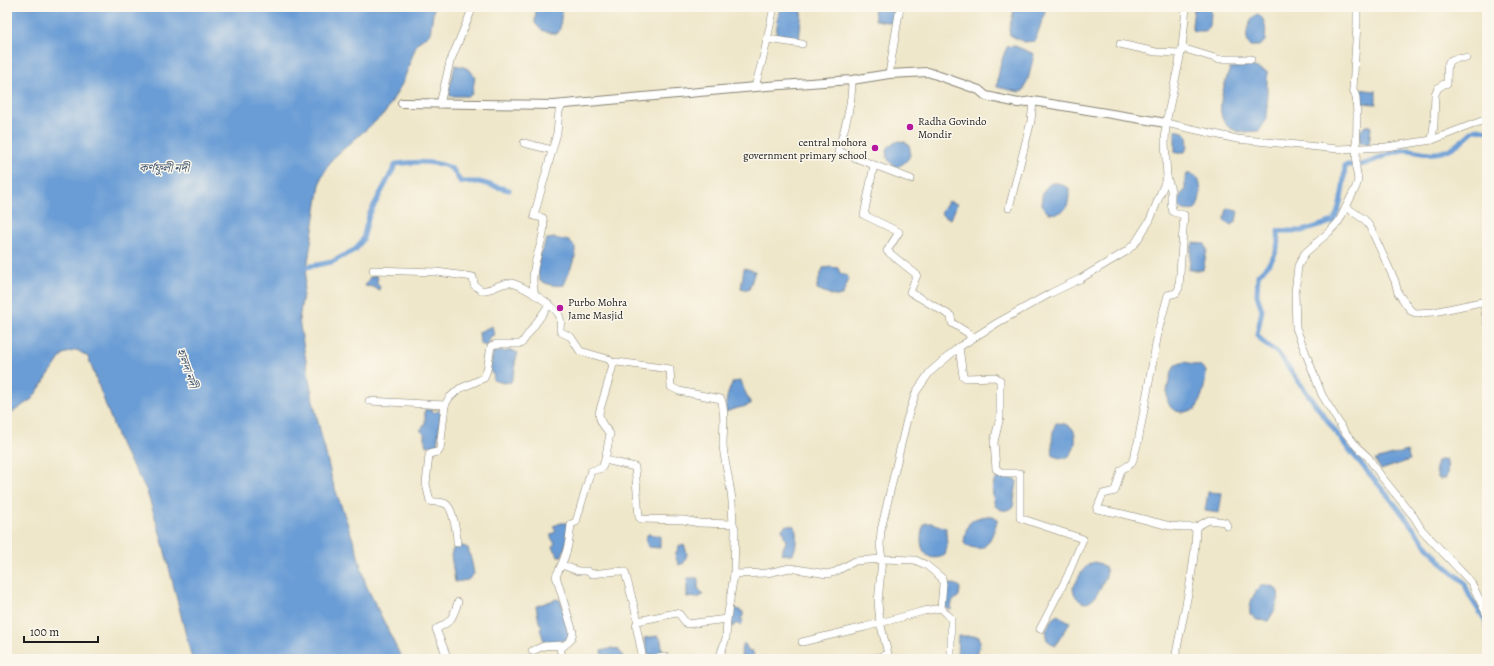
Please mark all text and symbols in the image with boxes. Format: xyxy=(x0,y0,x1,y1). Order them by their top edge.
place label: Radha Govindo Mondir xyxy=(918,114,987,142)
marker: Radha Govindo Mondir xyxy=(905,122,915,132)
place label: central mohora government primary school xyxy=(743,135,868,163)
marker: central mohora government primary school xyxy=(870,143,880,153)
water label: কর্ণফুলী নদী xyxy=(139,160,191,176)
place label: Purbo Mohra Jame Masjid xyxy=(568,295,628,323)
marker: Purbo Mohra Jame Masjid xyxy=(555,303,565,313)
water label: হালদা নদী xyxy=(173,346,202,391)
scale bar xyxy=(24,618,98,644)
text: 100 m xyxy=(30,624,59,640)

